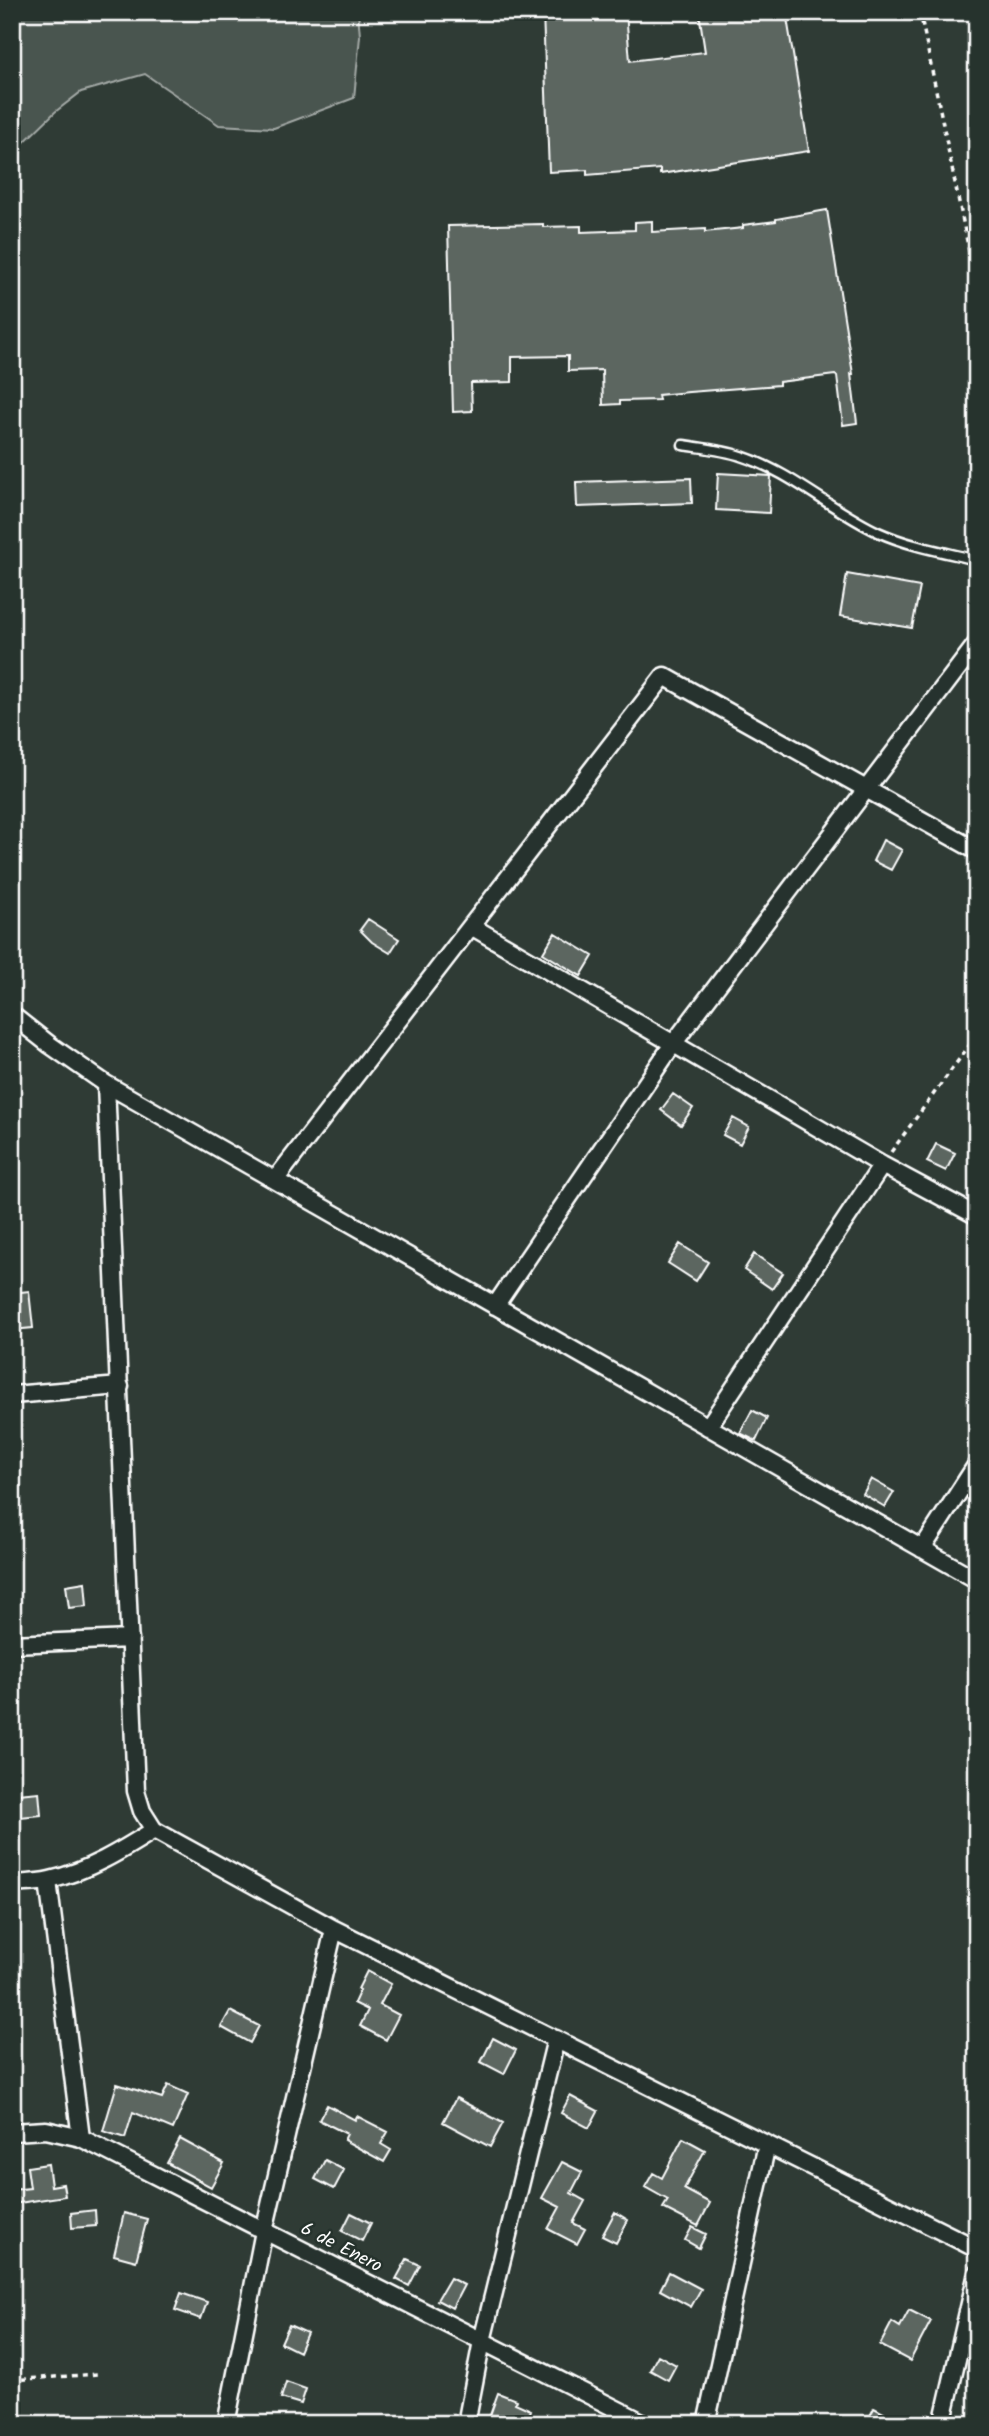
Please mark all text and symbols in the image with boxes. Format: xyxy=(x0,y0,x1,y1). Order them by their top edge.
street label: 6 de Enero xyxy=(295,2214,387,2281)

